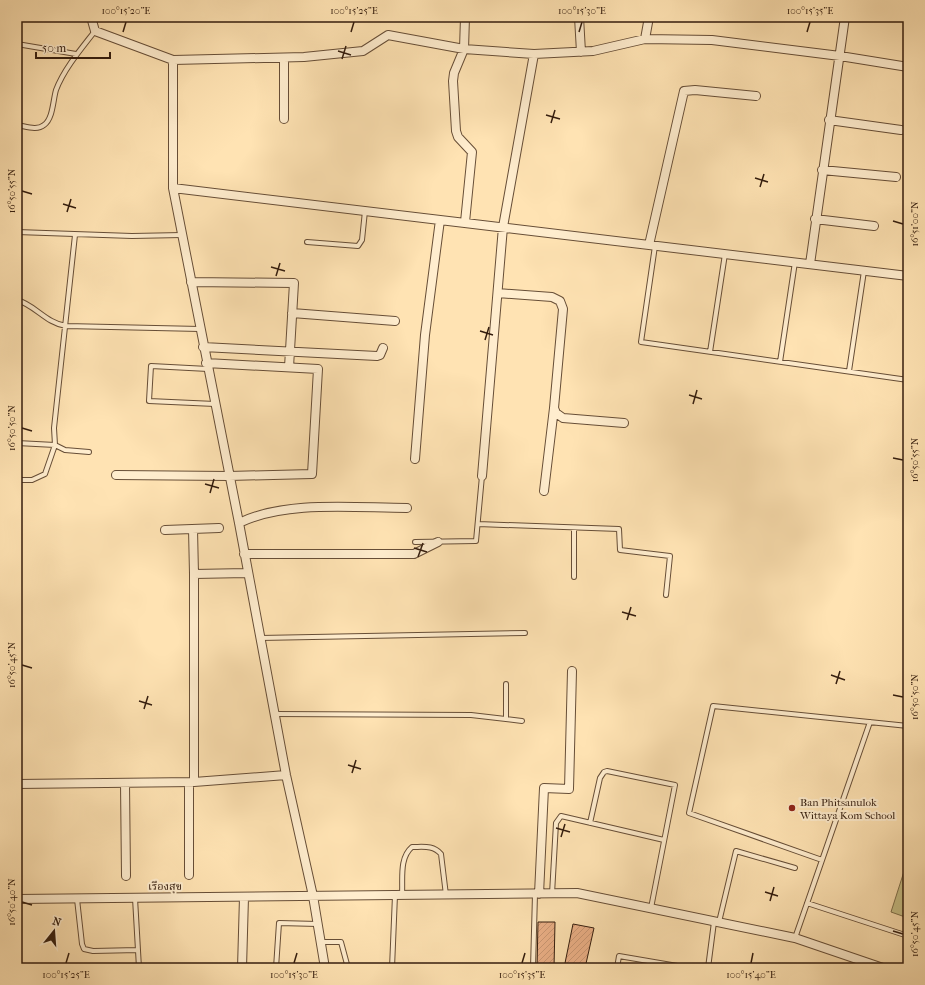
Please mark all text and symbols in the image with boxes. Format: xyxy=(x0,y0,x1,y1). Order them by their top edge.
text: 100°15'20"E xyxy=(102,5,150,17)
text: 100°15'25"E xyxy=(330,5,378,17)
text: 100°15'30"E xyxy=(558,5,606,17)
text: 100°15'35"E xyxy=(787,5,833,17)
scale bar xyxy=(36,34,110,60)
text: 50 m xyxy=(42,41,66,55)
text: 16°50'55"N xyxy=(6,168,18,213)
text: 16°51'00"N xyxy=(909,201,921,247)
text: 16°50'50"N xyxy=(6,405,18,451)
text: 16°50'55"N xyxy=(909,437,921,482)
text: 16°50'45"N xyxy=(6,642,18,688)
text: 16°50'50"N xyxy=(909,674,921,720)
place label: Ban Phitsanulok Wittaya Kom School xyxy=(799,796,895,822)
marker: Ban Phitsanulok Wittaya Kom School xyxy=(787,803,797,813)
text: 16°50'40"N xyxy=(6,878,18,926)
street label: เรืองสุข xyxy=(148,880,182,894)
north arrow xyxy=(34,911,74,951)
text: 16°50'45"N xyxy=(909,911,921,957)
text: N xyxy=(51,914,63,930)
text: 100°15'25"E xyxy=(42,969,90,981)
text: 100°15'30"E xyxy=(270,969,318,981)
text: 100°15'35"E xyxy=(499,969,545,981)
text: 100°15'40"E xyxy=(726,969,776,981)

